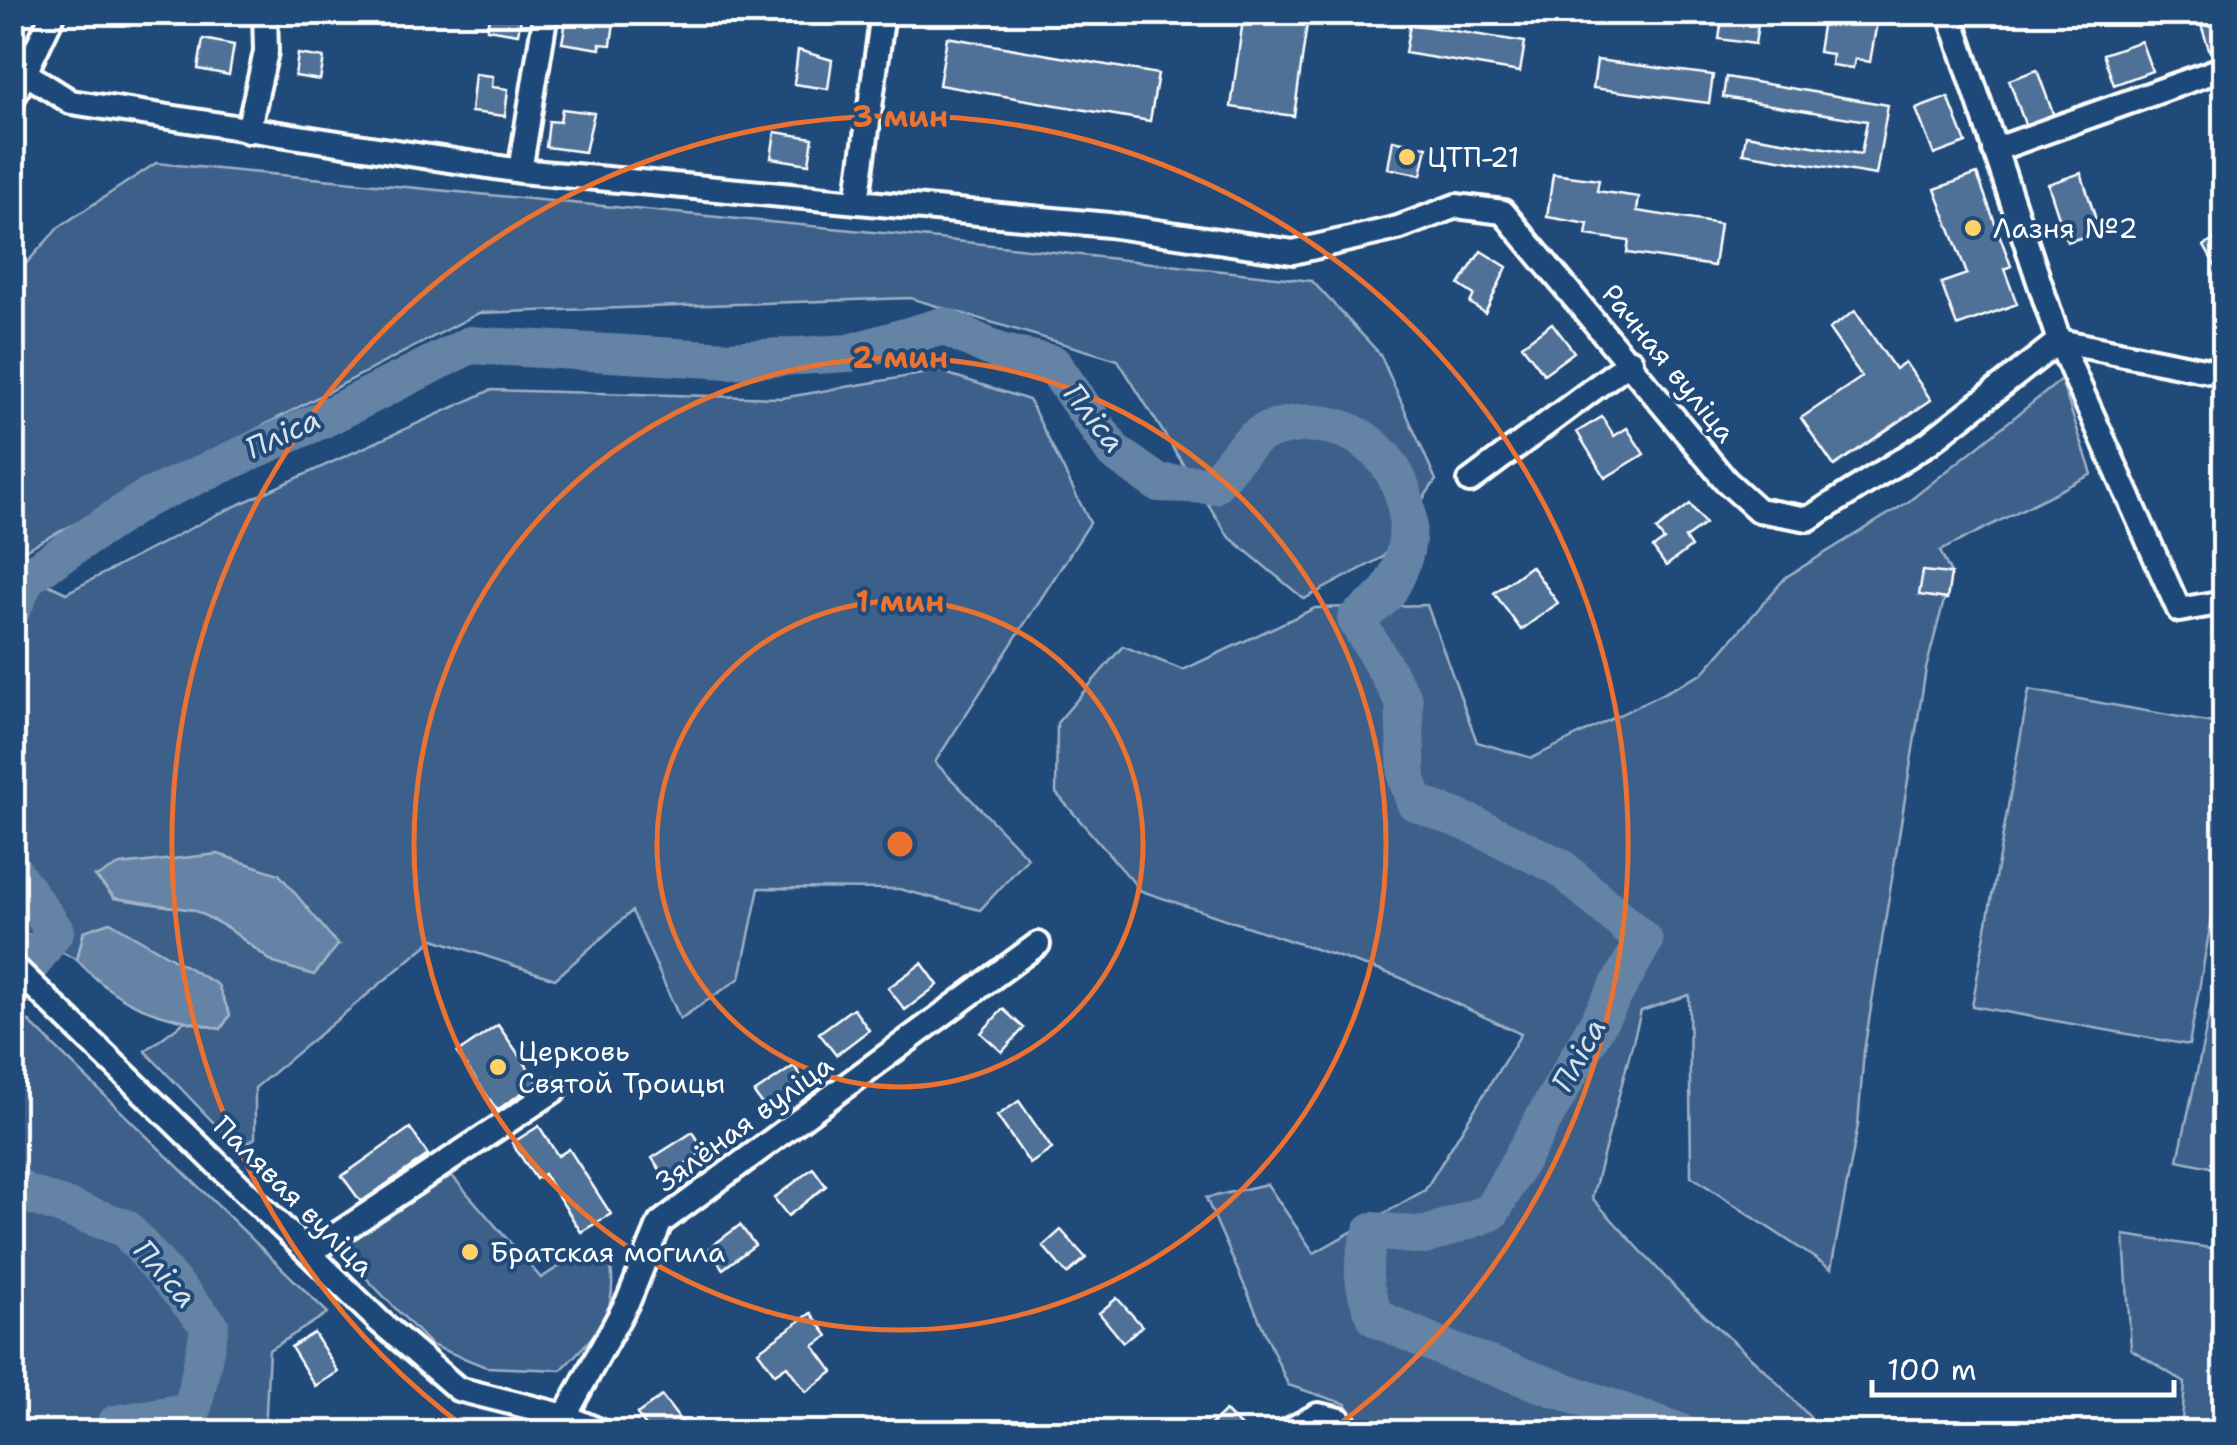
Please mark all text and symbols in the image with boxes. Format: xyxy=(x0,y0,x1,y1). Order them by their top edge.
text: 3 мин xyxy=(852,96,948,137)
place label: ЦТП-21 xyxy=(1427,138,1520,176)
marker: ЦТП-21 xyxy=(1396,146,1418,168)
place label: Лазня №2 xyxy=(1993,209,2138,247)
marker: Лазня №2 xyxy=(1962,217,1984,239)
street label: Рачная вуліца xyxy=(1593,276,1745,450)
text: 2 мин xyxy=(852,337,948,378)
water label: Пліса xyxy=(1054,374,1135,461)
water label: Пліса xyxy=(239,398,327,469)
text: 1 мин xyxy=(856,581,944,622)
centre of rings xyxy=(882,826,918,862)
water label: Пліса xyxy=(1542,1011,1615,1099)
place label: Церковь Святой Троицы xyxy=(518,1032,725,1102)
street label: Зялёная вуліца xyxy=(648,1046,840,1200)
marker: Церковь Святой Троицы xyxy=(487,1056,509,1078)
street label: Палявая вуліца xyxy=(205,1107,383,1285)
water label: Пліса xyxy=(124,1231,206,1317)
place label: Братская могила xyxy=(490,1233,725,1271)
marker: Братская могила xyxy=(459,1241,481,1263)
scale bar xyxy=(1872,1335,2174,1397)
text: 100 m xyxy=(1887,1349,1977,1390)

